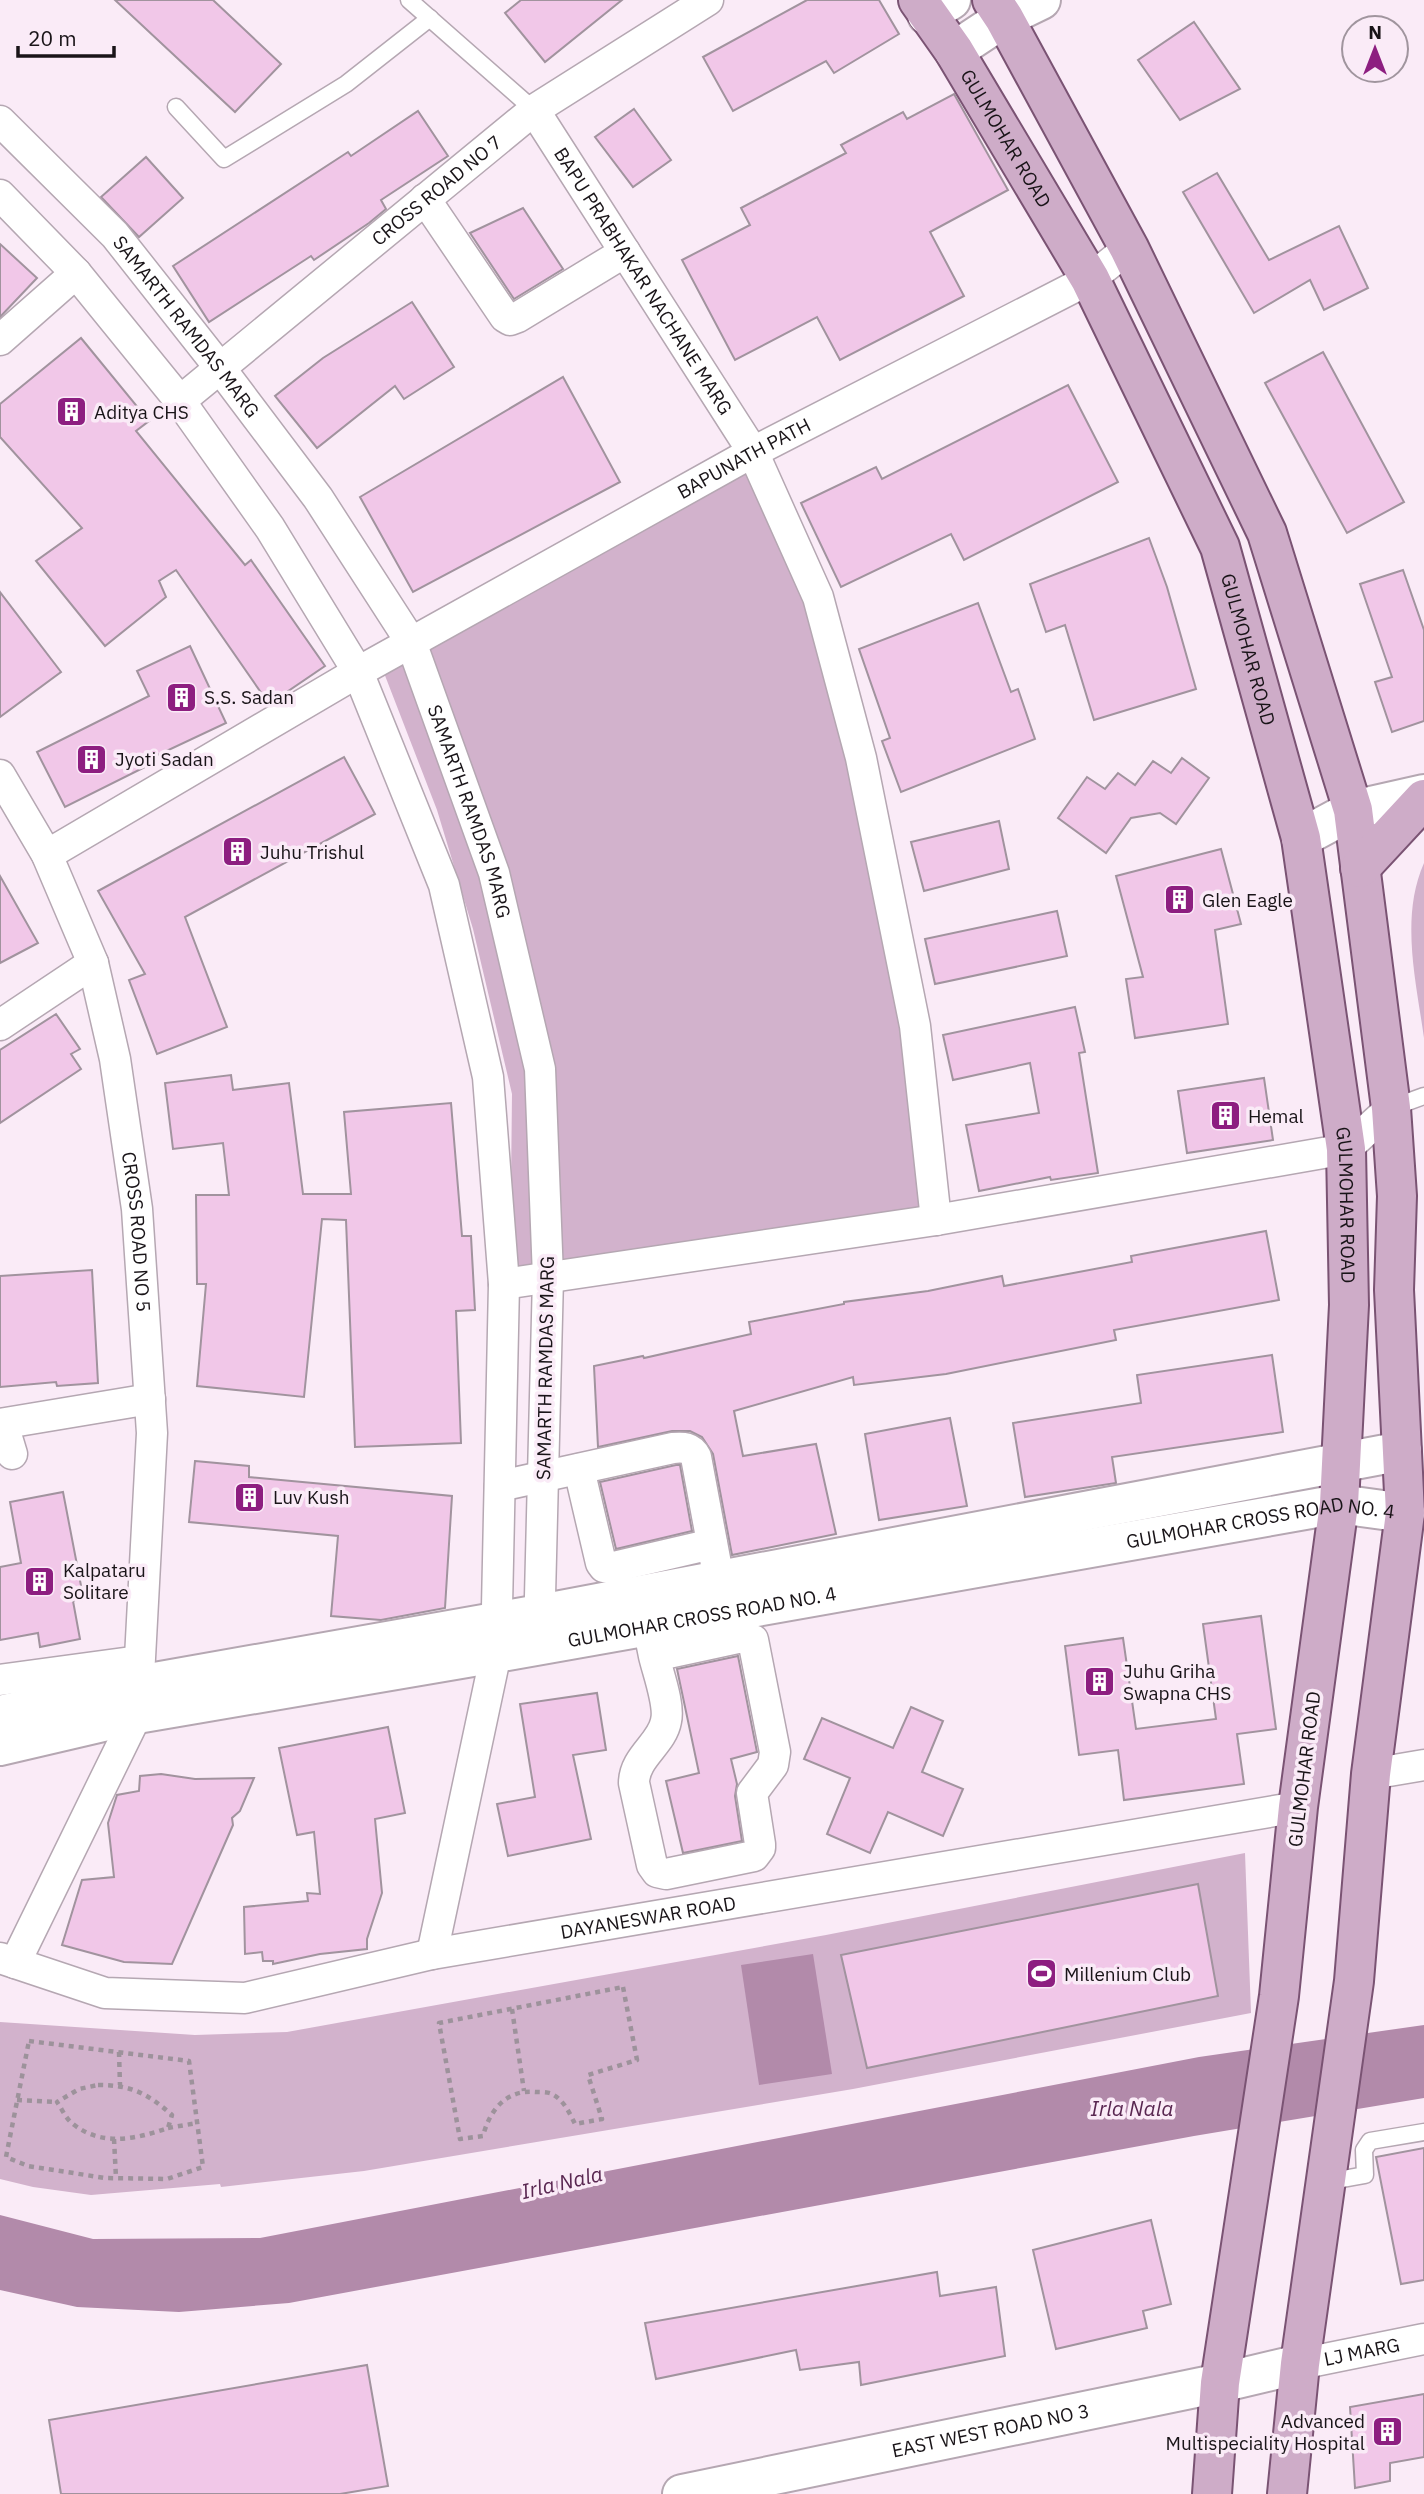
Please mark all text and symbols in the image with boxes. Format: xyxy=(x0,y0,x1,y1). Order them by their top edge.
scale bar xyxy=(18,14,114,58)
north arrow xyxy=(1340,14,1410,84)
text: N xyxy=(1368,20,1382,44)
text: 20 m xyxy=(28,24,77,52)
street label: GULMOHAR ROAD xyxy=(956,65,1057,212)
street label: CROSS ROAD NO 7 xyxy=(367,130,506,251)
street label: BAPU PRABHAKAR NACHANE MARG xyxy=(549,143,738,419)
street label: SAMARTH RAMDAS MARG xyxy=(108,231,265,422)
building icon: Aditya CHS xyxy=(54,395,88,429)
place label: Aditya CHS xyxy=(94,400,189,424)
street label: BAPUNATH PATH xyxy=(673,413,815,504)
street label: GULMOHAR ROAD xyxy=(1216,571,1281,728)
building icon: S.S. Sadan xyxy=(164,680,198,714)
place label: S.S. Sadan xyxy=(204,685,294,709)
street label: SAMARTH RAMDAS MARG xyxy=(422,701,516,921)
building icon: Jyoti Sadan xyxy=(75,742,109,776)
place label: Jyoti Sadan xyxy=(115,747,214,771)
building icon: Juhu Trishul xyxy=(220,835,254,869)
place label: Juhu Trishul xyxy=(260,840,364,864)
building icon: Glen Eagle xyxy=(1162,883,1196,917)
place label: Glen Eagle xyxy=(1202,888,1293,912)
building icon: Hemal xyxy=(1208,1099,1242,1133)
place label: Hemal xyxy=(1248,1104,1304,1128)
street label: GULMOHAR ROAD xyxy=(1331,1125,1361,1284)
street label: CROSS ROAD NO 5 xyxy=(117,1150,156,1313)
street label: SAMARTH RAMDAS MARG xyxy=(531,1256,559,1480)
building icon: Luv Kush xyxy=(233,1480,267,1514)
place label: Luv Kush xyxy=(273,1485,350,1509)
street label: GULMOHAR CROSS ROAD NO. 4 xyxy=(1124,1491,1396,1553)
place label: Kalpataru Solitare xyxy=(63,1558,146,1604)
building icon: Kalpataru Solitare xyxy=(23,1564,57,1598)
street label: GULMOHAR CROSS ROAD NO. 4 xyxy=(566,1581,838,1652)
place label: Juhu Griha Swapna CHS xyxy=(1123,1659,1231,1705)
building icon: Juhu Griha Swapna CHS xyxy=(1083,1665,1117,1699)
street label: GULMOHAR ROAD xyxy=(1283,1690,1325,1848)
street label: DAYANESWAR ROAD xyxy=(559,1891,738,1944)
sports icon: Millenium Club xyxy=(1024,1957,1058,1991)
place label: Millenium Club xyxy=(1064,1962,1191,1986)
water label: Irla Nala xyxy=(1091,2094,1173,2122)
water label: Irla Nala xyxy=(518,2159,605,2205)
street label: LJ MARG xyxy=(1322,2332,1402,2371)
street label: EAST WEST ROAD NO 3 xyxy=(890,2398,1091,2462)
place label: Advanced Multispeciality Hospital xyxy=(1165,2409,1365,2455)
building icon: Advanced Multispeciality Hospital xyxy=(1371,2415,1405,2449)

